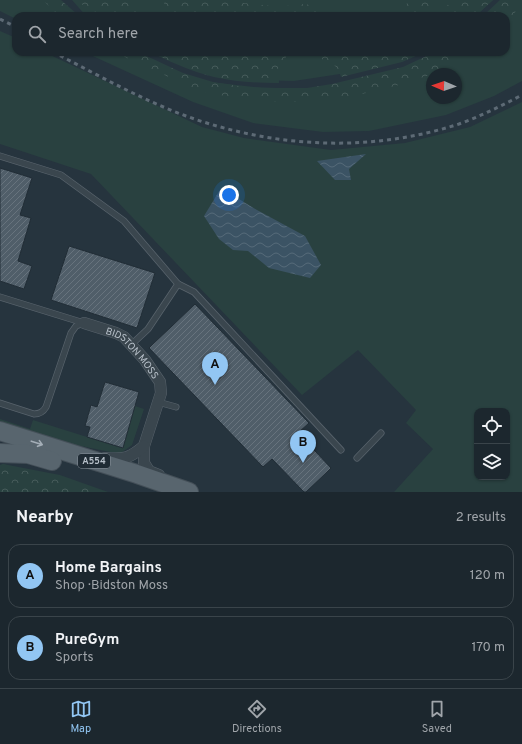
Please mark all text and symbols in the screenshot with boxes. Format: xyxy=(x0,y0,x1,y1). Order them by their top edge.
search box xyxy=(12,12,510,56)
icon: search xyxy=(26,23,48,45)
text: Search here xyxy=(58,25,138,44)
north arrow xyxy=(426,68,462,104)
your location xyxy=(219,185,239,205)
street label: BIDSTON MOSS xyxy=(104,325,161,382)
pin: A xyxy=(202,352,228,385)
map controls xyxy=(474,408,510,480)
button: locate xyxy=(474,408,510,444)
pin: B xyxy=(290,430,316,463)
one-way arrow xyxy=(30,440,43,447)
button: layers xyxy=(474,444,510,480)
road number: A554 xyxy=(78,454,110,468)
text: Nearby xyxy=(16,507,73,529)
text: 2 results xyxy=(456,510,506,526)
text: Home Bargains xyxy=(55,559,162,578)
text: A xyxy=(25,568,35,584)
text: 120 m xyxy=(470,568,505,584)
text: Shop · Bidston Moss xyxy=(55,578,168,594)
text: PureGym xyxy=(55,631,119,650)
text: B xyxy=(26,640,34,656)
text: 170 m xyxy=(471,640,505,656)
text: Sports xyxy=(55,650,94,666)
tab: Map xyxy=(70,698,92,736)
tab: Directions xyxy=(232,698,282,736)
tab: Saved xyxy=(422,698,452,736)

